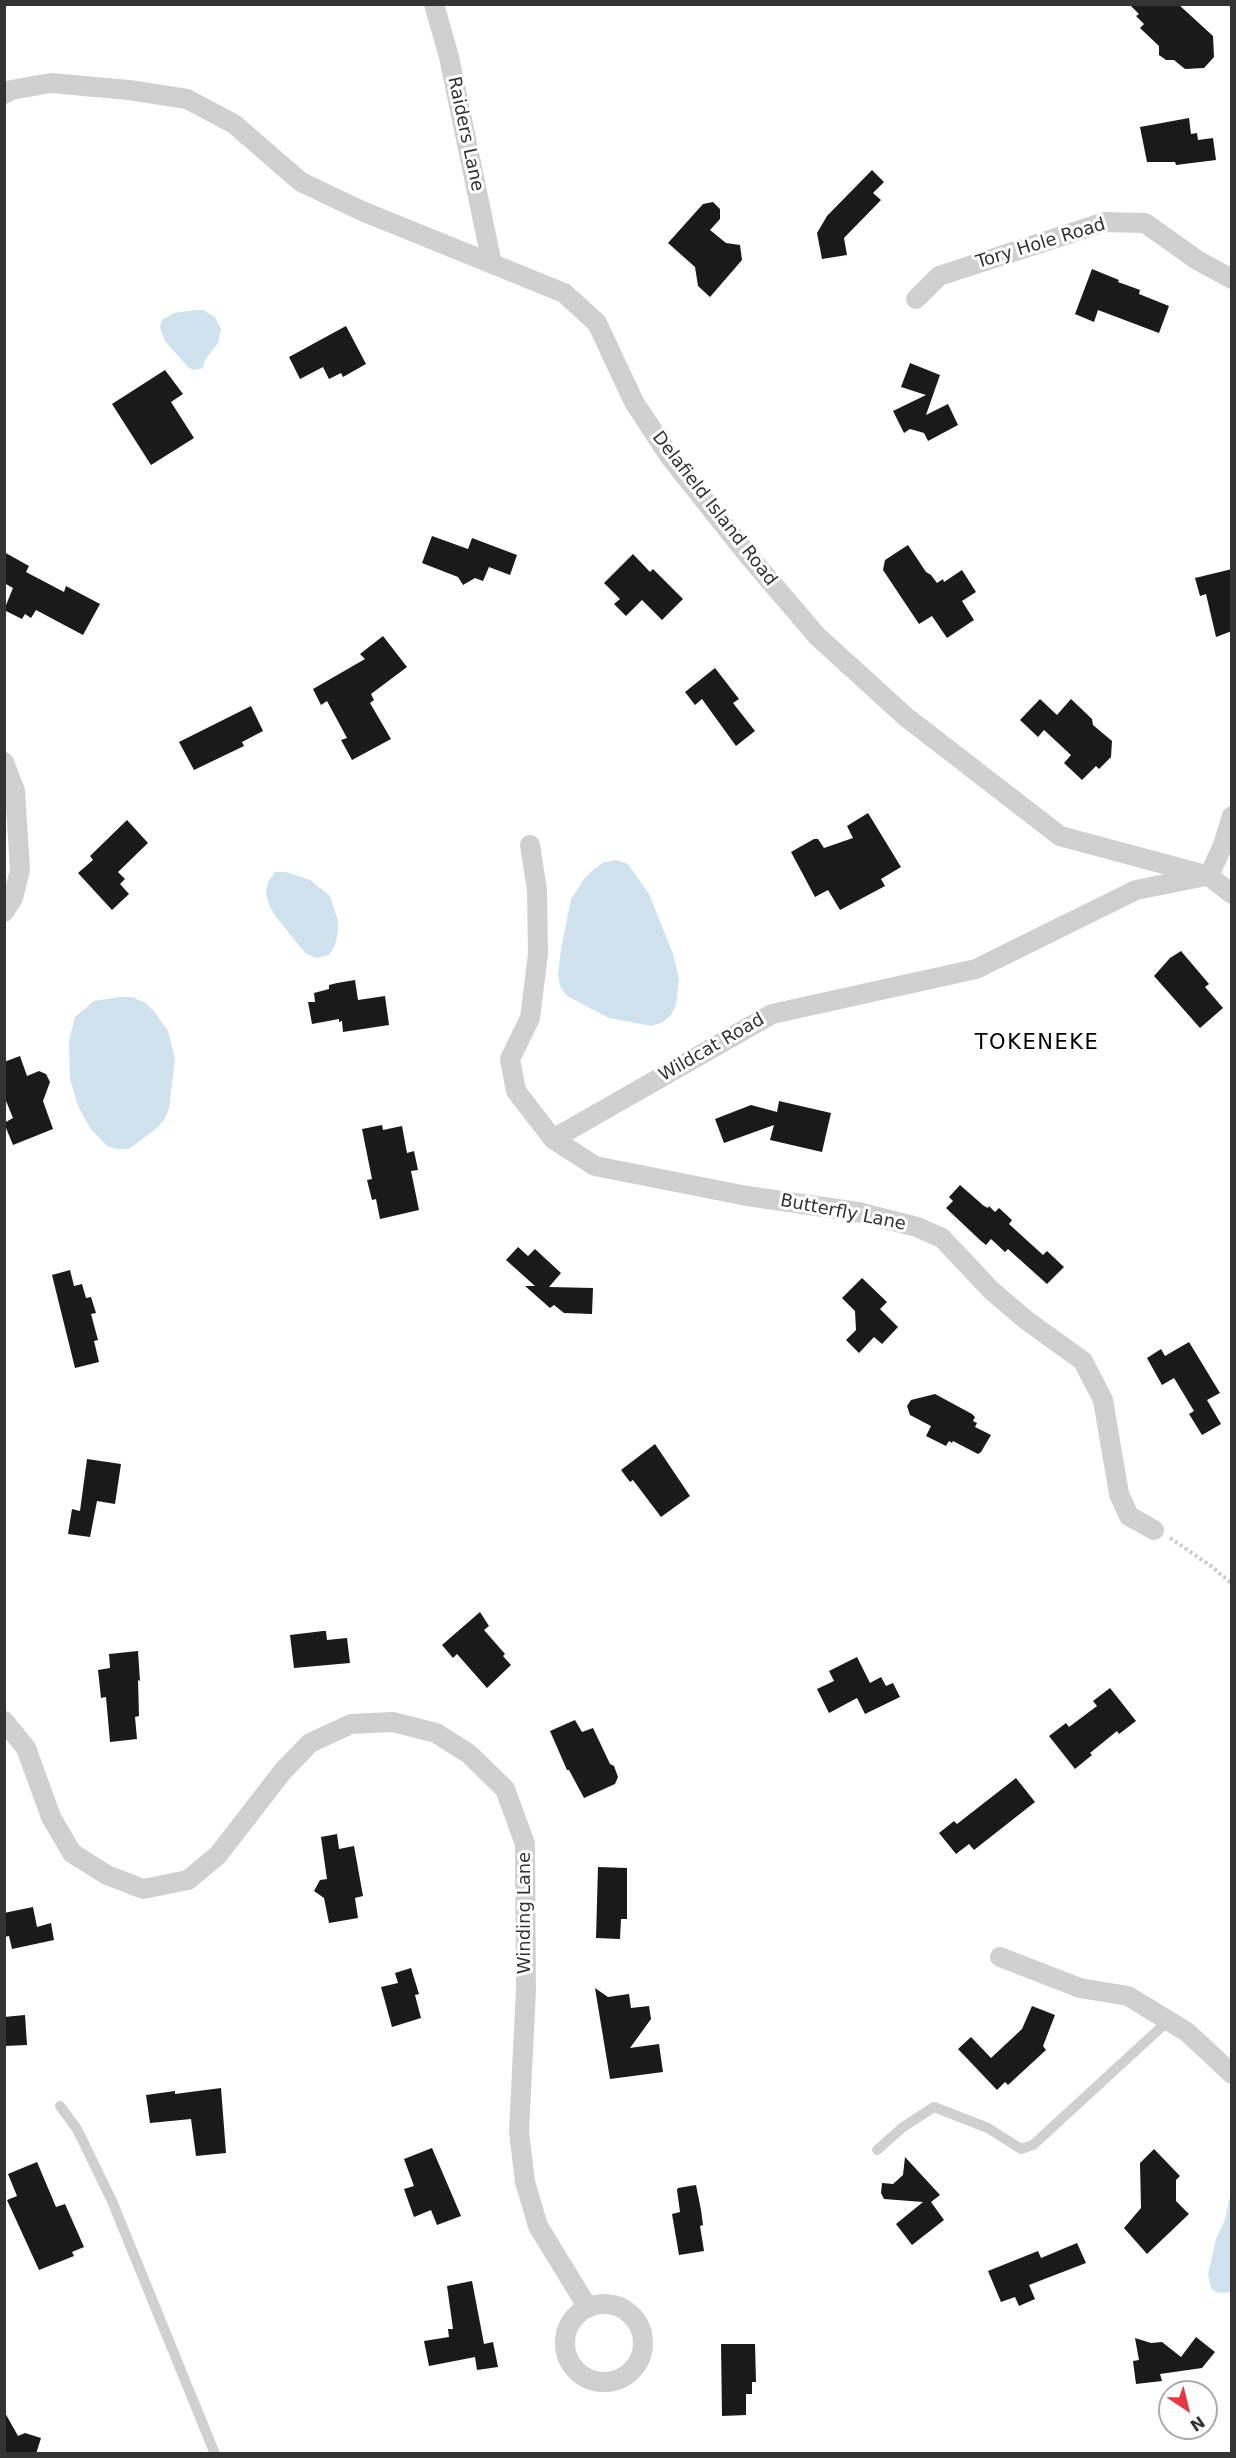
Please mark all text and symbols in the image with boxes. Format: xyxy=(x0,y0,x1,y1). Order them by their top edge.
street label: Raiders Lane xyxy=(442,75,488,193)
street label: Tory Hole Road xyxy=(974,214,1108,274)
street label: Delafield Island Road xyxy=(647,428,781,590)
street label: Wildcat Road xyxy=(656,1009,768,1087)
district label: TOKENEKE xyxy=(975,1031,1099,1057)
street label: Butterfly Lane xyxy=(778,1190,908,1236)
street label: Winding Lane xyxy=(514,1852,536,1974)
north arrow xyxy=(1158,2380,1218,2440)
text: N xyxy=(1187,2412,1208,2435)

